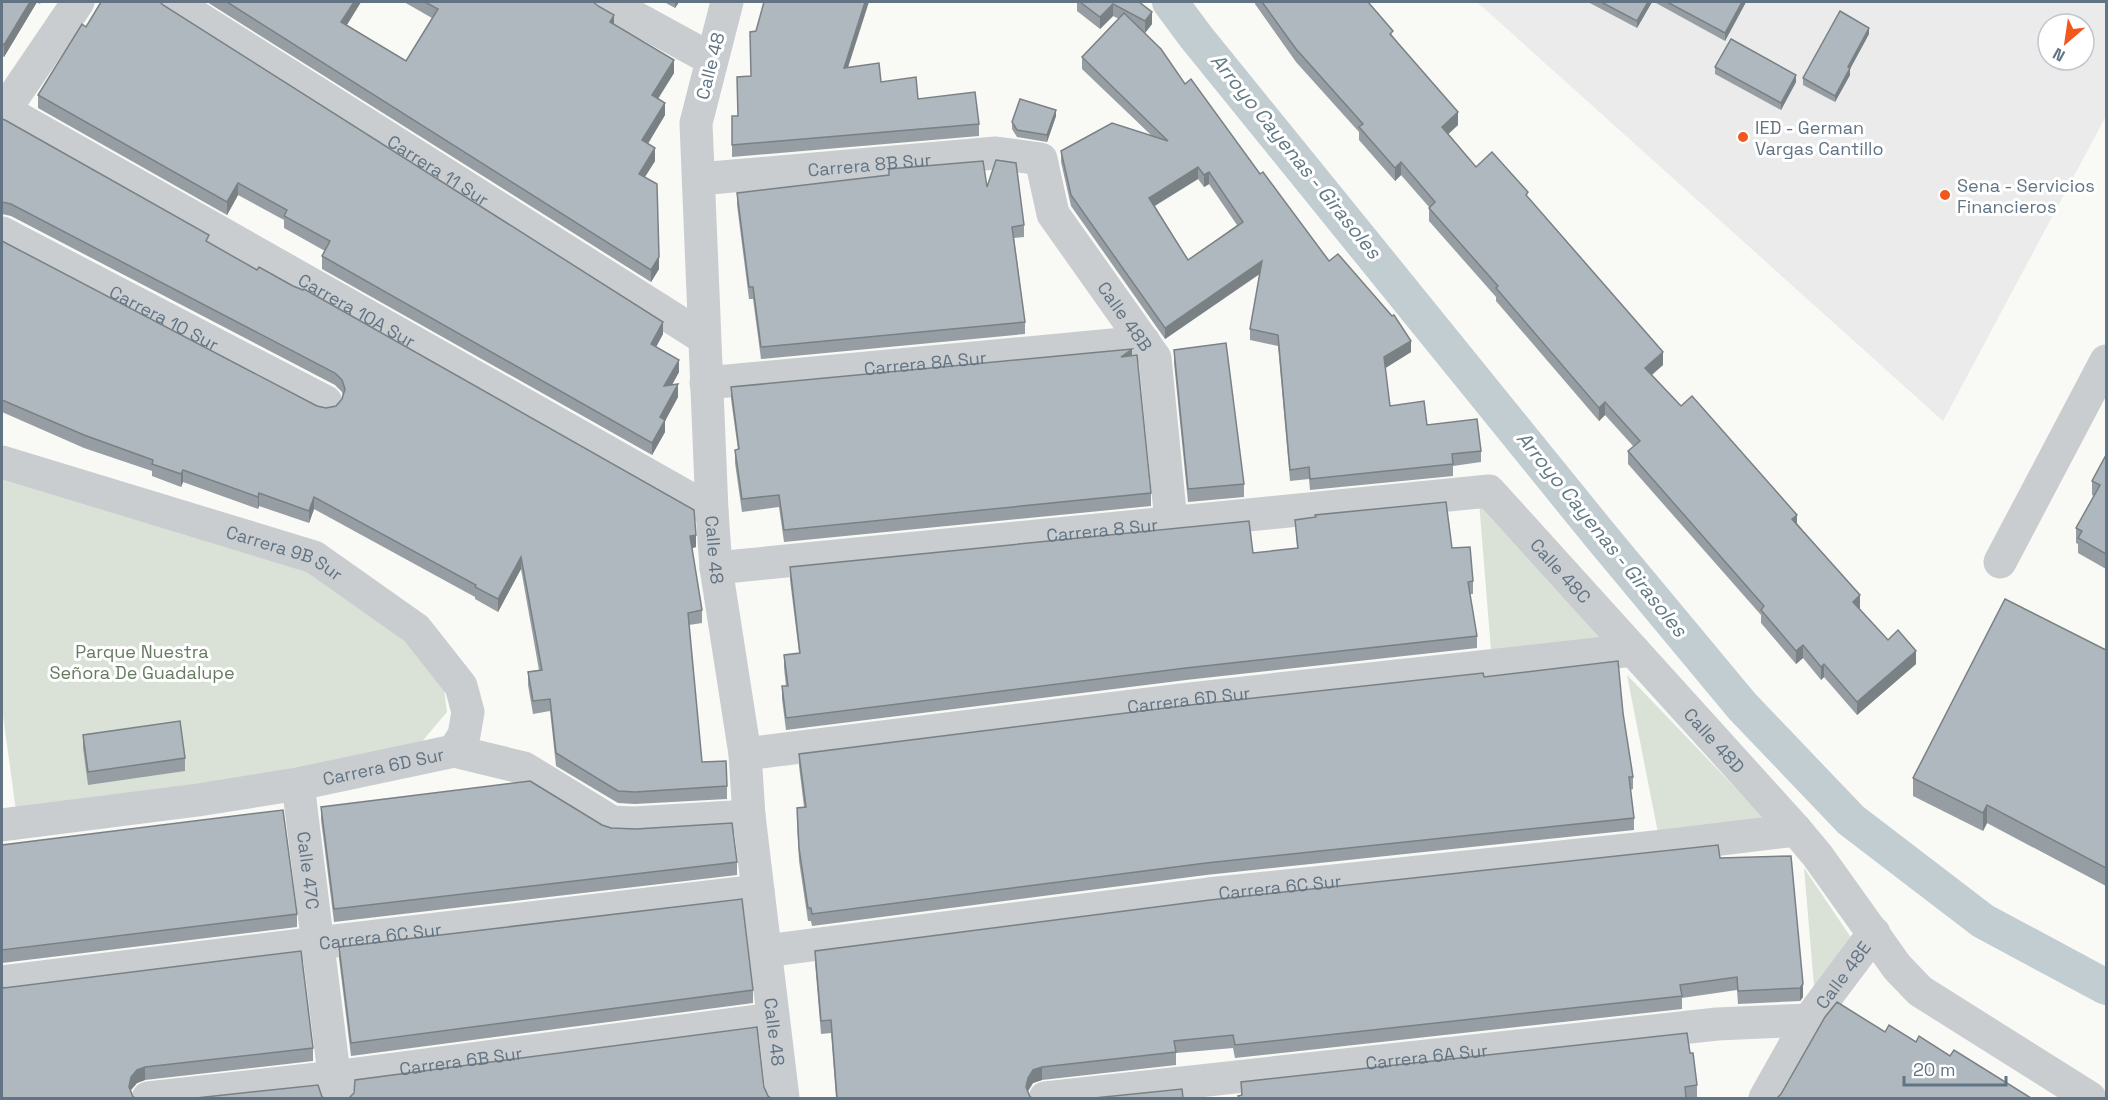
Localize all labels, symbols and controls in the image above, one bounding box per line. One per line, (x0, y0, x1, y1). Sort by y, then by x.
north arrow (2036, 12, 2096, 72)
street label: Calle 48 (691, 30, 729, 102)
text: N (2049, 43, 2069, 66)
water label: Arroyo Cayenas - Girasoles (1205, 48, 1388, 265)
place label: IED - German Vargas Cantillo (1755, 116, 1884, 160)
street label: Carrera 11 Sur (383, 129, 494, 211)
marker: IED - German Vargas Cantillo (1736, 130, 1750, 144)
street label: Carrera 8B Sur (807, 147, 932, 181)
place label: Sena - Servicios Financieros (1957, 174, 2095, 218)
marker: Sena - Servicios Financieros (1938, 188, 1952, 202)
street label: Carrera 10A Sur (294, 268, 420, 352)
street label: Calle 48B (1093, 277, 1158, 356)
street label: Carrera 10 Sur (106, 280, 223, 356)
street label: Carrera 8A Sur (863, 345, 988, 380)
water label: Arroyo Cayenas - Girasoles (1511, 426, 1694, 643)
street label: Carrera 8 Sur (1045, 513, 1159, 547)
street label: Calle 48 (701, 515, 730, 585)
street label: Carrera 9B Sur (224, 519, 348, 585)
street label: Calle 48C (1526, 533, 1596, 608)
park label: Parque Nuestra Señora De Guadalupe (49, 640, 235, 684)
street label: Carrera 6D Sur (1126, 681, 1252, 718)
street label: Calle 48D (1679, 703, 1750, 778)
street label: Carrera 6D Sur (320, 742, 446, 790)
street label: Calle 47C (292, 830, 325, 911)
street label: Carrera 6C Sur (1217, 869, 1343, 904)
street label: Carrera 6C Sur (318, 917, 443, 954)
street label: Calle 48E (1810, 936, 1876, 1013)
street label: Calle 48 (759, 996, 791, 1067)
street label: Carrera 6A Sur (1364, 1038, 1489, 1074)
street label: Carrera 6B Sur (398, 1041, 524, 1080)
scale bar (1904, 1049, 2006, 1087)
text: 20 m (1913, 1058, 1956, 1081)

